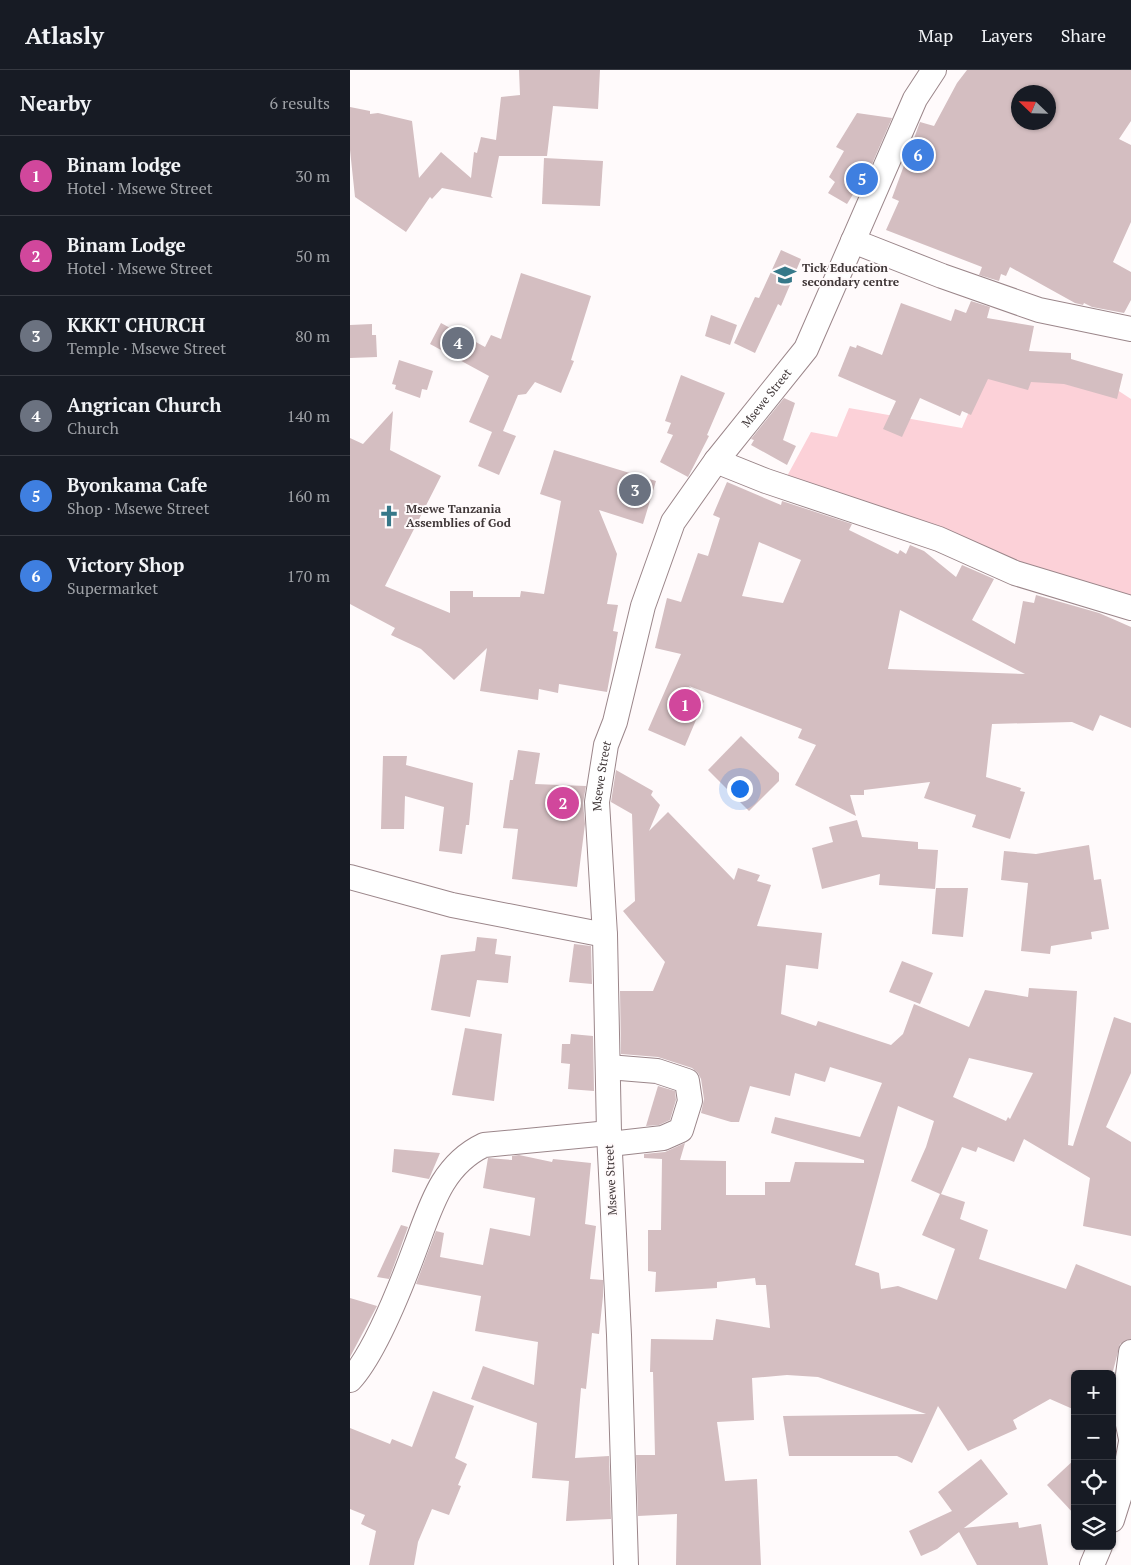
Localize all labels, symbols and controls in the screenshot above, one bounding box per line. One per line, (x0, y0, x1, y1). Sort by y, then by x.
text: Atlasly (25, 19, 104, 51)
text: Map (918, 23, 953, 47)
text: Layers (981, 23, 1033, 47)
text: Share (1061, 23, 1106, 47)
north arrow (1011, 85, 1056, 130)
text: Nearby (20, 89, 91, 117)
text: 6 results (270, 92, 330, 114)
pin: 6 (902, 136, 934, 174)
text: Binam lodge (67, 152, 181, 177)
pin: 5 (846, 160, 878, 198)
text: 1 (31, 165, 41, 187)
text: 30 m (295, 165, 330, 187)
text: Hotel · Msewe Street (67, 177, 213, 199)
text: Binam Lodge (67, 232, 186, 257)
text: 2 (31, 245, 41, 267)
text: 50 m (295, 245, 330, 267)
text: Hotel · Msewe Street (67, 257, 213, 279)
place label: Tick Education secondary centre (802, 260, 900, 289)
school or university icon: Tick Education secondary centre (772, 262, 798, 288)
text: KKKT CHURCH (67, 312, 205, 337)
pin: 4 (442, 324, 474, 362)
text: 3 (31, 325, 41, 347)
text: 80 m (295, 325, 330, 347)
text: Temple · Msewe Street (67, 337, 226, 359)
street label: Msewe Street (738, 365, 795, 430)
text: Angrican Church (67, 392, 221, 417)
text: 4 (31, 405, 41, 427)
text: 140 m (287, 405, 330, 427)
text: Church (67, 417, 119, 439)
pin: 3 (619, 471, 651, 509)
text: Byonkama Cafe (67, 472, 208, 497)
text: 5 (31, 485, 41, 507)
text: 160 m (287, 485, 330, 507)
text: Shop · Msewe Street (67, 497, 209, 519)
place label: Msewe Tanzania Assemblies of God (406, 501, 512, 530)
church icon: Msewe Tanzania Assemblies of God (376, 503, 402, 529)
text: Victory Shop (67, 552, 184, 577)
text: 6 (31, 565, 41, 587)
text: 170 m (287, 565, 330, 587)
text: Supermarket (67, 577, 158, 599)
pin: 1 (669, 686, 701, 724)
street label: Msewe Street (589, 738, 614, 812)
your location (727, 776, 753, 802)
pin: 2 (547, 784, 579, 822)
street label: Msewe Street (601, 1144, 620, 1216)
map controls (1071, 1370, 1116, 1550)
button: + (1071, 1370, 1116, 1415)
button: − (1071, 1415, 1116, 1460)
button: locate (1071, 1460, 1116, 1505)
button: layers (1071, 1505, 1116, 1550)

